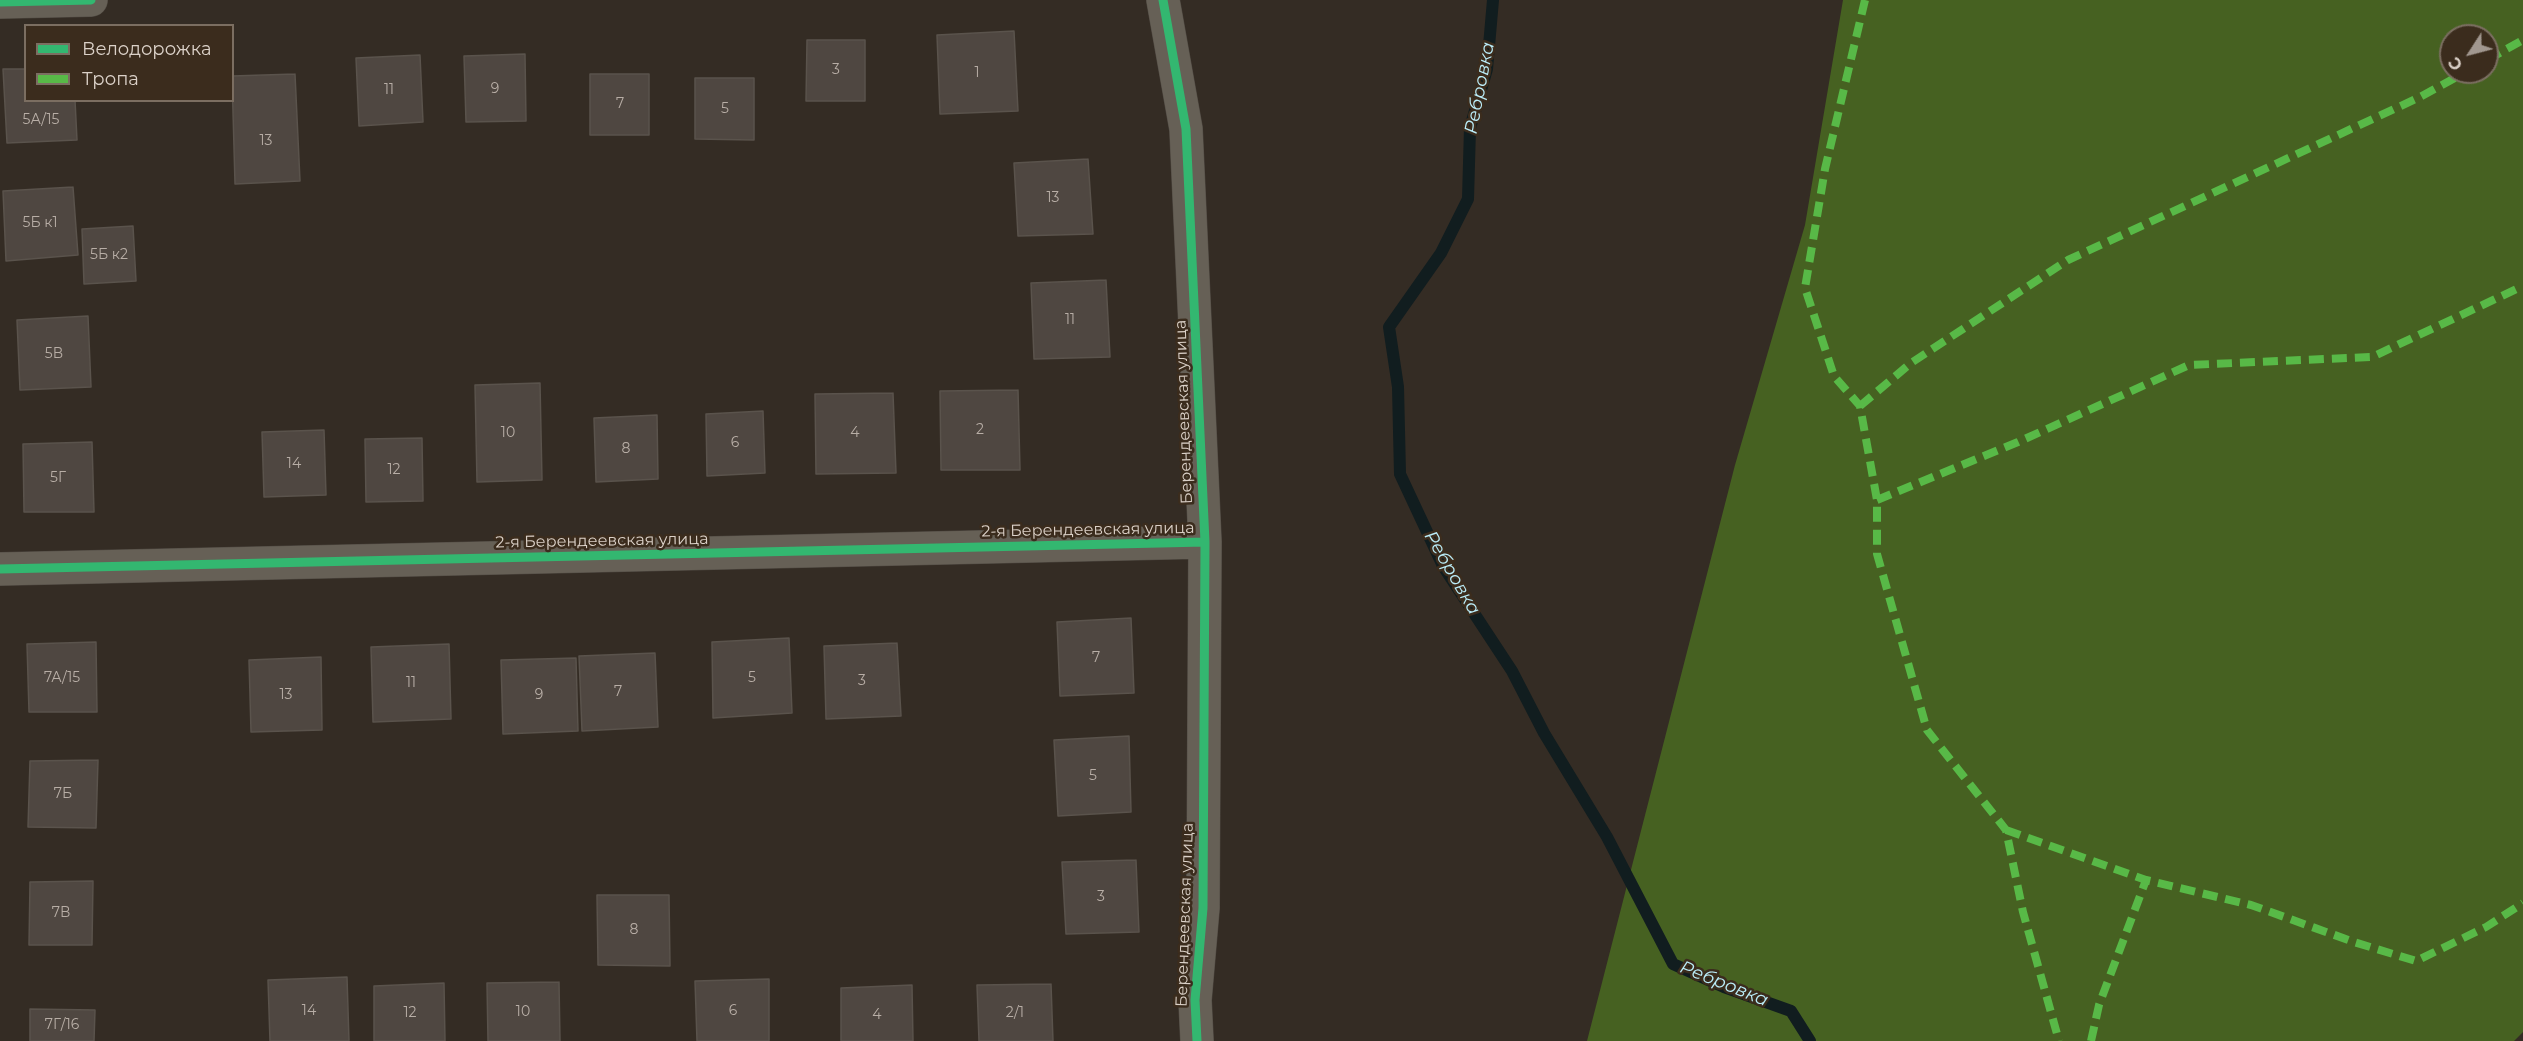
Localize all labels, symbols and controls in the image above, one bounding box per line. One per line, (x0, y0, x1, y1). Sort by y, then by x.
legend (24, 24, 234, 102)
north arrow (2439, 24, 2499, 84)
text: Велодорожка (82, 38, 211, 60)
water label: Ребровка (1460, 40, 1500, 136)
text: С (2445, 53, 2467, 74)
house number: 3 (832, 62, 840, 78)
house number: 1 (974, 65, 980, 81)
text: Тропа (82, 68, 139, 90)
house number: 9 (491, 81, 499, 97)
house number: 11 (384, 82, 394, 98)
house number: 7 (616, 96, 624, 112)
house number: 5 (721, 101, 729, 117)
house number: 5А/15 (23, 112, 59, 128)
house number: 13 (260, 133, 272, 149)
house number: 13 (1047, 190, 1059, 206)
house number: 5Б к1 (22, 215, 58, 231)
house number: 5Б к2 (90, 247, 128, 263)
house number: 11 (1065, 312, 1075, 328)
street label: Берендеевская улица (1171, 320, 1197, 504)
house number: 5В (45, 346, 63, 362)
house number: 2 (976, 422, 984, 438)
house number: 10 (501, 425, 515, 441)
house number: 4 (850, 425, 860, 441)
house number: 6 (731, 435, 739, 451)
house number: 8 (622, 441, 630, 457)
house number: 14 (287, 456, 301, 472)
house number: 12 (387, 462, 401, 478)
house number: 5Г (50, 470, 66, 486)
street label: 2-я Берендеевская улица (981, 519, 1195, 541)
water label: Ребровка (1419, 527, 1485, 619)
street label: 2-я Берендеевская улица (495, 530, 709, 552)
house number: 7 (1092, 650, 1100, 666)
house number: 7А/15 (44, 670, 80, 686)
house number: 5 (748, 670, 756, 686)
house number: 3 (858, 673, 866, 689)
house number: 11 (406, 675, 416, 691)
house number: 7 (614, 684, 622, 700)
house number: 13 (280, 687, 292, 703)
house number: 9 (535, 687, 543, 703)
house number: 5 (1089, 768, 1097, 784)
house number: 7Б (54, 786, 72, 802)
street label: Берендеевская улица (1172, 823, 1198, 1007)
house number: 3 (1097, 889, 1105, 905)
house number: 7В (52, 905, 70, 921)
house number: 8 (630, 922, 638, 938)
water label: Ребровка (1677, 957, 1771, 1011)
house number: 14 (302, 1003, 316, 1019)
house number: 6 (729, 1003, 737, 1019)
house number: 10 (516, 1004, 530, 1020)
house number: 12 (403, 1005, 417, 1021)
house number: 2/1 (1006, 1005, 1024, 1021)
house number: 4 (872, 1007, 882, 1023)
house number: 7Г/16 (45, 1017, 79, 1033)

